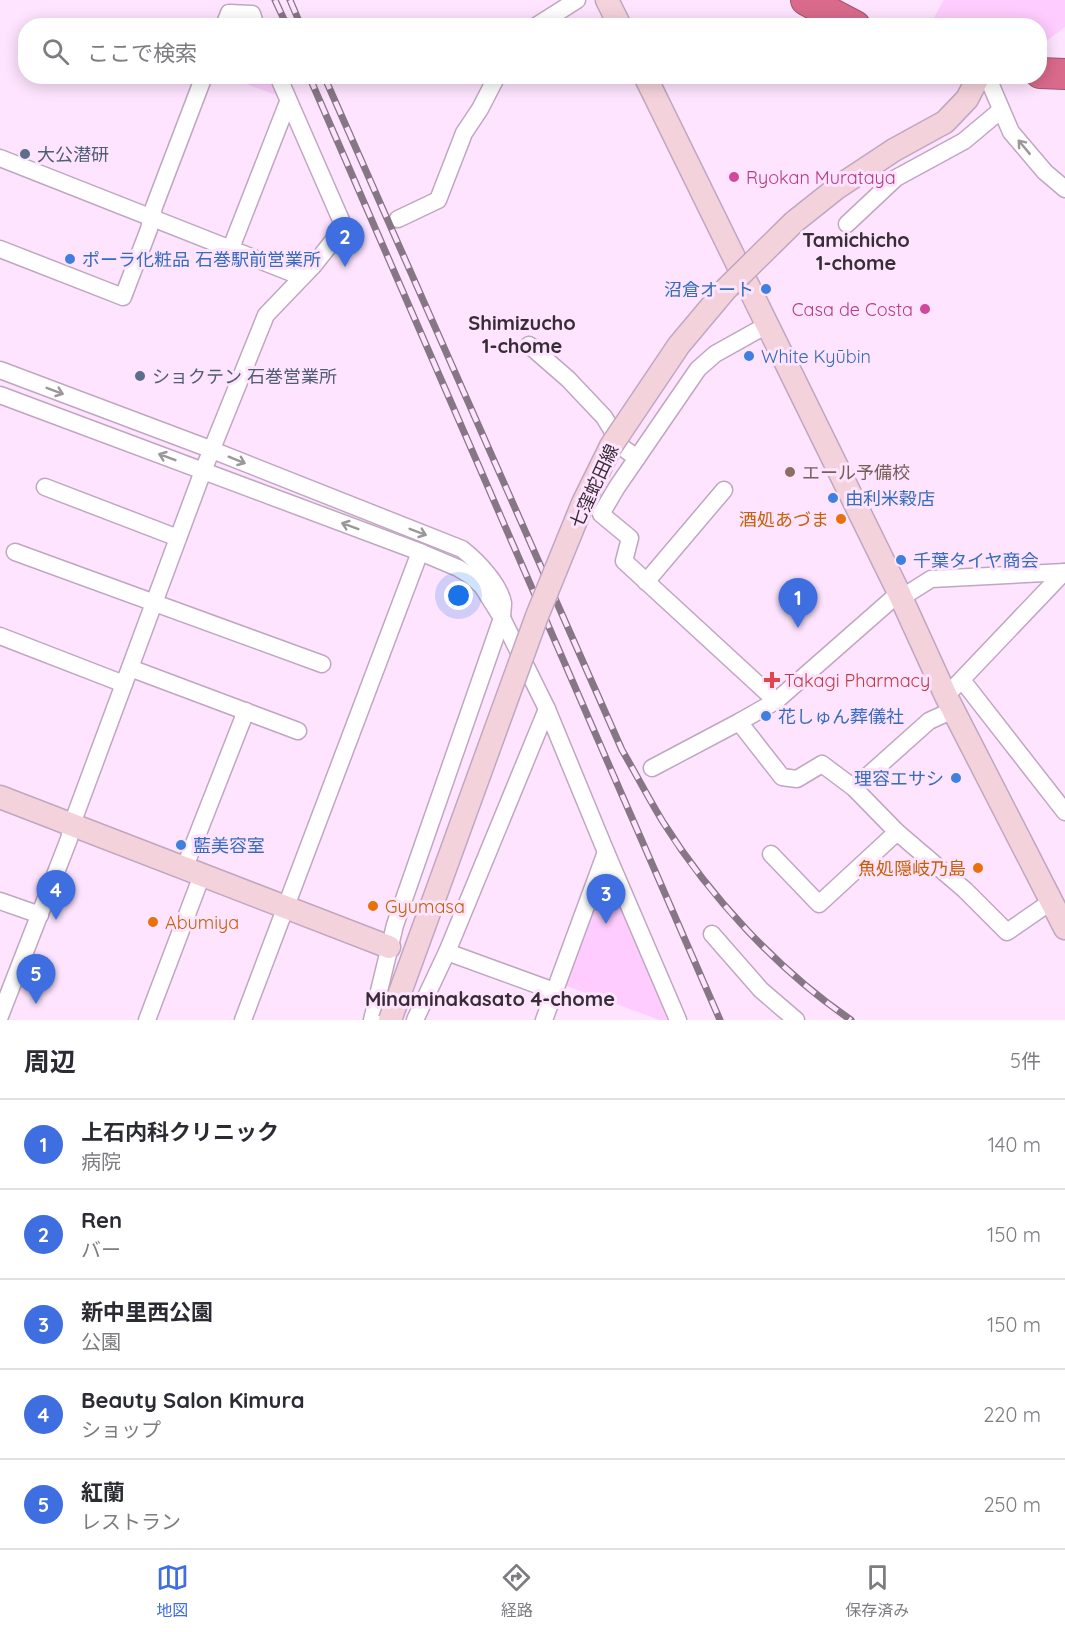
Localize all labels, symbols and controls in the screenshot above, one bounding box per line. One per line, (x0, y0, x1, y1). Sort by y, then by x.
search box (18, 18, 1047, 84)
icon: search (39, 35, 72, 68)
text: ここで検索 (87, 39, 197, 67)
one-way arrow (1017, 140, 1031, 155)
place label: 大公潜研 (37, 143, 109, 166)
marker: 大公潜研 (18, 147, 32, 161)
place label: Ryokan Murataya (746, 166, 896, 189)
marker: Ryokan Murataya (727, 170, 741, 184)
pin: 2 (326, 218, 364, 267)
district label: Tamichicho 1-chome (802, 227, 910, 275)
place label: ポーラ化粧品 石巻駅前営業所 (82, 248, 321, 271)
marker: ポーラ化粧品 石巻駅前営業所 (63, 252, 77, 266)
place label: 沼倉オート (664, 278, 754, 301)
marker: 沼倉オート (759, 282, 773, 296)
place label: Casa de Costa (792, 298, 913, 321)
marker: Casa de Costa (918, 302, 932, 316)
district label: Shimizucho 1-chome (468, 310, 576, 358)
place label: White Kyūbin (761, 345, 871, 368)
marker: White Kyūbin (742, 349, 756, 363)
place label: ショクテン 石巻営業所 (152, 365, 337, 388)
marker: ショクテン 石巻営業所 (133, 369, 147, 383)
one-way arrow (45, 386, 64, 397)
street label: 七窪蛇田線 (565, 440, 623, 532)
one-way arrow (158, 451, 177, 462)
one-way arrow (227, 455, 246, 466)
place label: エール予備校 (802, 461, 910, 484)
marker: エール予備校 (783, 465, 797, 479)
place label: 由利米穀店 (845, 487, 935, 510)
marker: 由利米穀店 (826, 491, 840, 505)
place label: 酒処あづま (739, 508, 829, 531)
marker: 酒処あづま (834, 512, 848, 526)
one-way arrow (341, 519, 360, 530)
one-way arrow (409, 527, 427, 538)
place label: 千葉タイヤ商会 (913, 549, 1038, 572)
marker: 千葉タイヤ商会 (894, 553, 908, 567)
pin: 1 (778, 578, 818, 628)
your location (444, 581, 473, 610)
place label: Takagi Pharmacy (784, 669, 930, 692)
marker: Takagi Pharmacy (765, 673, 779, 687)
place label: 花しゅん葬儀社 (778, 705, 904, 728)
marker: 花しゅん葬儀社 (759, 709, 773, 723)
place label: 理容エサシ (854, 767, 944, 790)
marker: 理容エサシ (949, 771, 963, 785)
place label: 藍美容室 (193, 834, 265, 857)
marker: 藍美容室 (174, 838, 188, 852)
place label: 魚処隠岐乃島 (858, 857, 966, 880)
marker: 魚処隠岐乃島 (971, 861, 985, 875)
pin: 4 (36, 870, 76, 920)
pin: 3 (586, 874, 626, 924)
place label: Gyumasa (385, 895, 465, 918)
marker: Gyumasa (366, 899, 380, 913)
place label: Abumiya (165, 911, 239, 934)
marker: Abumiya (146, 915, 160, 929)
pin: 5 (16, 954, 56, 1004)
district label: Minaminakasato 4-chome (365, 986, 615, 1011)
text: 周辺 (24, 1045, 76, 1078)
text: 5件 (1010, 1048, 1041, 1073)
text: 上石内科クリニック (81, 1118, 279, 1146)
text: 1 (40, 1132, 47, 1157)
text: 140 m (988, 1132, 1041, 1157)
text: 病院 (81, 1149, 121, 1174)
text: Ren (81, 1206, 122, 1234)
text: 2 (38, 1222, 49, 1247)
text: 150 m (987, 1222, 1041, 1247)
text: バー (81, 1237, 121, 1262)
text: 新中里西公園 (81, 1298, 213, 1326)
text: 3 (38, 1312, 49, 1337)
text: 150 m (987, 1312, 1041, 1337)
text: 公園 (81, 1329, 121, 1354)
text: Beauty Salon Kimura (81, 1386, 305, 1414)
text: 4 (38, 1402, 49, 1427)
text: 220 m (983, 1402, 1041, 1427)
text: ショップ (81, 1417, 161, 1442)
text: 紅蘭 (81, 1478, 125, 1506)
text: 5 (38, 1492, 49, 1517)
text: 250 m (983, 1492, 1041, 1517)
text: レストラン (81, 1509, 181, 1534)
tab: 地図 (156, 1561, 189, 1621)
tab: 経路 (500, 1561, 533, 1621)
tab: 保存済み (845, 1561, 909, 1621)

